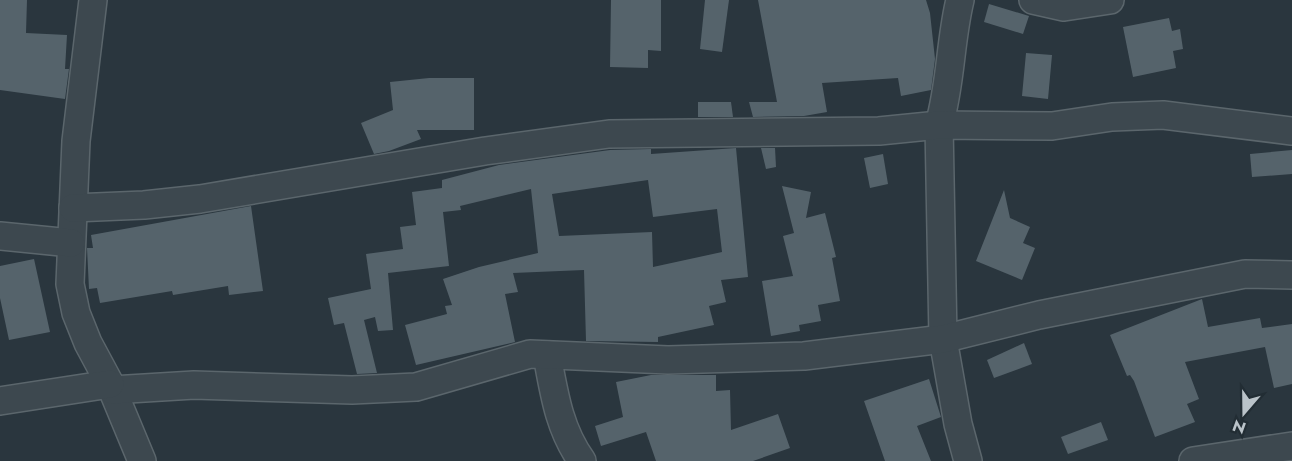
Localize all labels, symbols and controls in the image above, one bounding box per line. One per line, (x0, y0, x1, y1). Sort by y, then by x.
north arrow (1214, 383, 1274, 443)
text: N (1229, 414, 1249, 440)

